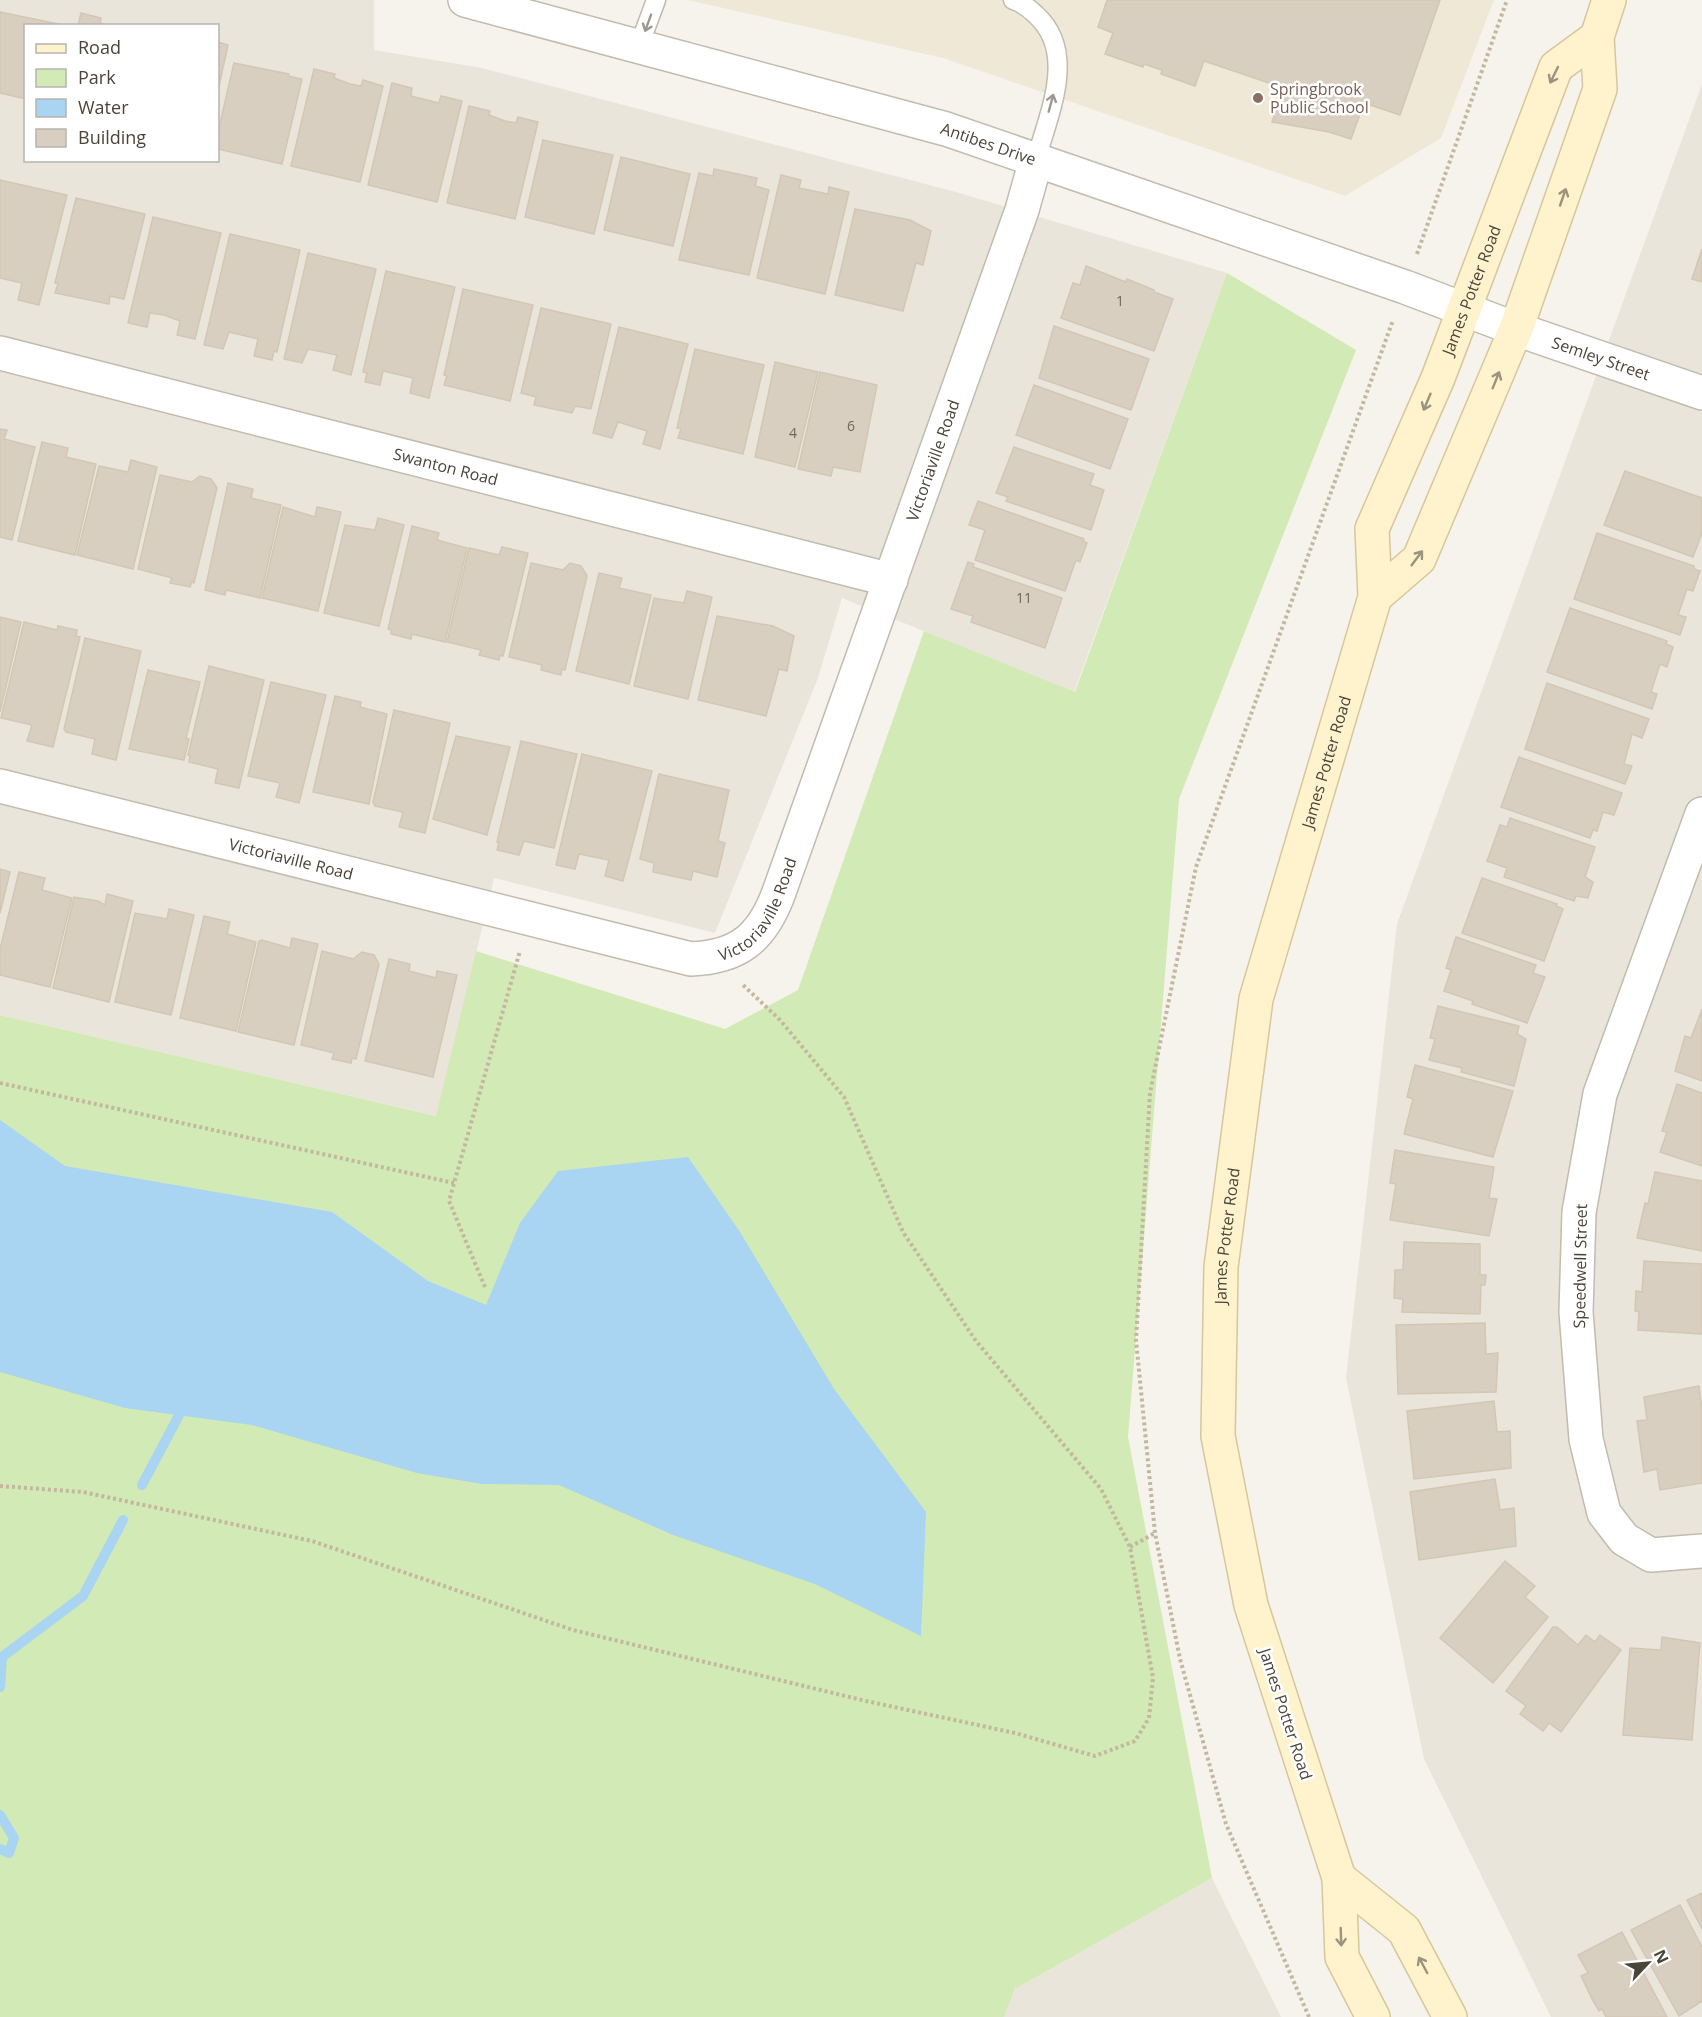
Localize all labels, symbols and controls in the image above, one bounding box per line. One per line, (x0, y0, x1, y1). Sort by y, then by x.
one-way arrow (641, 13, 652, 32)
legend (24, 24, 219, 162)
text: Road (78, 35, 121, 59)
text: Park (78, 65, 116, 89)
one-way arrow (1547, 65, 1559, 83)
place label: Springbrook Public School (1270, 78, 1369, 118)
marker: Springbrook Public School (1251, 91, 1265, 105)
one-way arrow (1046, 94, 1058, 113)
text: Water (78, 95, 129, 119)
street label: Antibes Drive (938, 117, 1039, 170)
text: Building (78, 125, 146, 149)
one-way arrow (1558, 188, 1569, 207)
street label: James Potter Road (1436, 222, 1506, 360)
house number: 1 (1116, 291, 1124, 310)
street label: Semley Street (1549, 331, 1653, 385)
one-way arrow (1491, 371, 1502, 390)
one-way arrow (1421, 392, 1433, 410)
street label: Victoriaville Road (901, 397, 965, 524)
house number: 6 (847, 416, 855, 435)
house number: 4 (789, 423, 797, 442)
street label: Swanton Road (391, 443, 501, 490)
one-way arrow (1411, 550, 1424, 566)
house number: 11 (1016, 588, 1032, 607)
street label: James Potter Road (1296, 693, 1356, 833)
street label: Victoriaville Road (226, 833, 356, 885)
street label: Victoriaville Road (715, 854, 801, 966)
street label: James Potter Road (1209, 1166, 1245, 1306)
street label: Speedwell Street (1568, 1203, 1592, 1328)
street label: James Potter Road (1254, 1643, 1318, 1783)
one-way arrow (1335, 1926, 1347, 1946)
north arrow (1618, 1933, 1678, 1993)
text: N (1649, 1946, 1674, 1967)
one-way arrow (1416, 1957, 1428, 1975)

